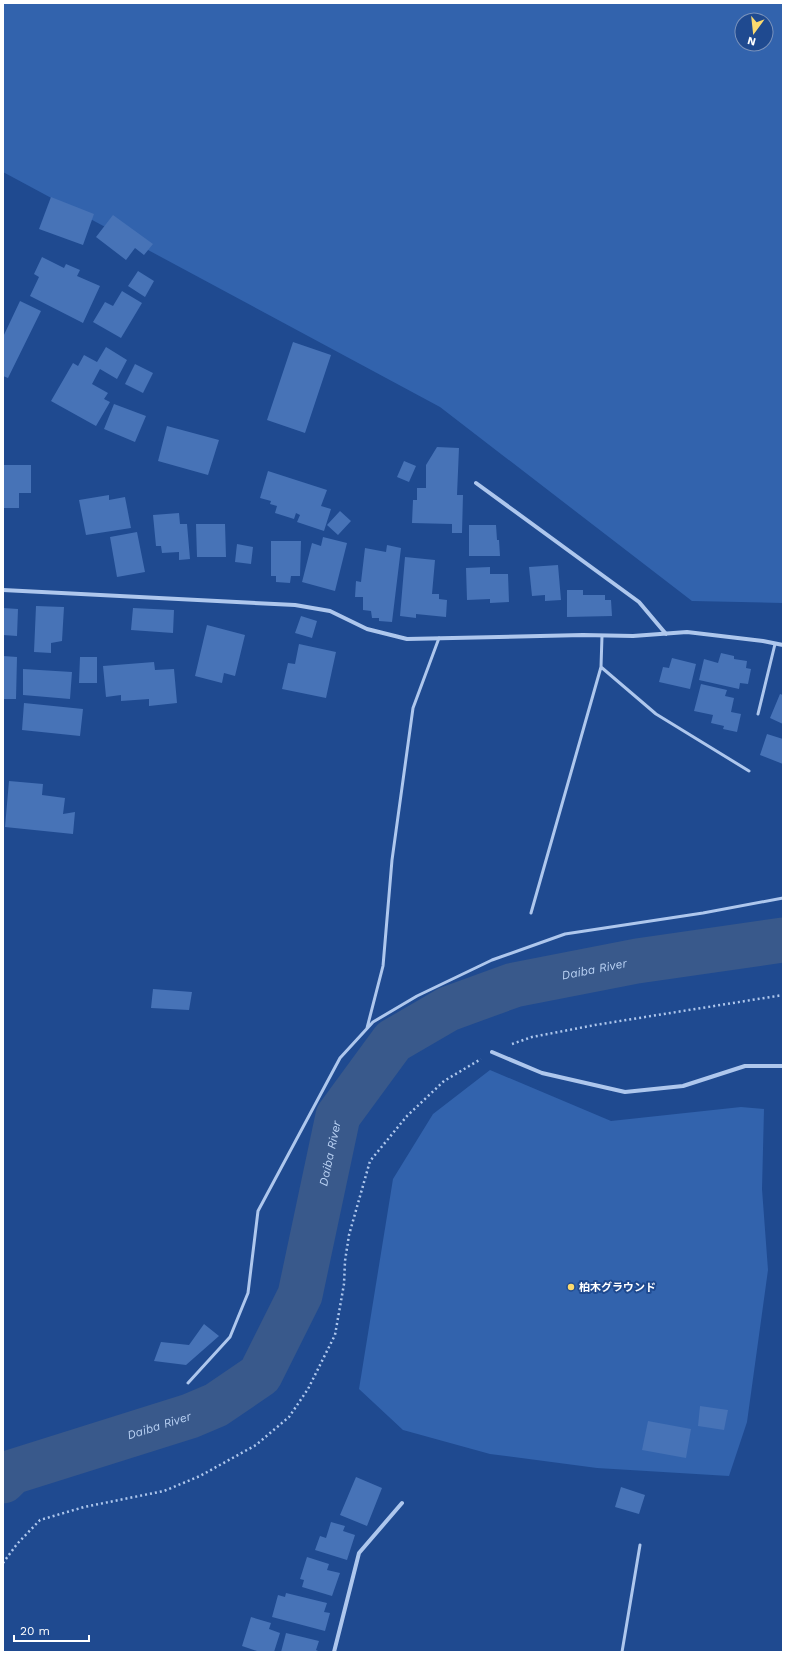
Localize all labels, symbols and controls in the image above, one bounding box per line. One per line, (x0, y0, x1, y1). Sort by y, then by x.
north arrow (734, 12, 774, 52)
text: N (746, 34, 757, 49)
water label: Daiba River (561, 956, 630, 983)
water label: Daiba River (316, 1118, 344, 1187)
place label: 柏木グラウンド (579, 1281, 656, 1294)
marker: 柏木グラウンド (566, 1282, 576, 1292)
water label: Daiba River (125, 1409, 194, 1442)
scale bar (14, 1617, 89, 1643)
text: 20 m (20, 1624, 50, 1638)

